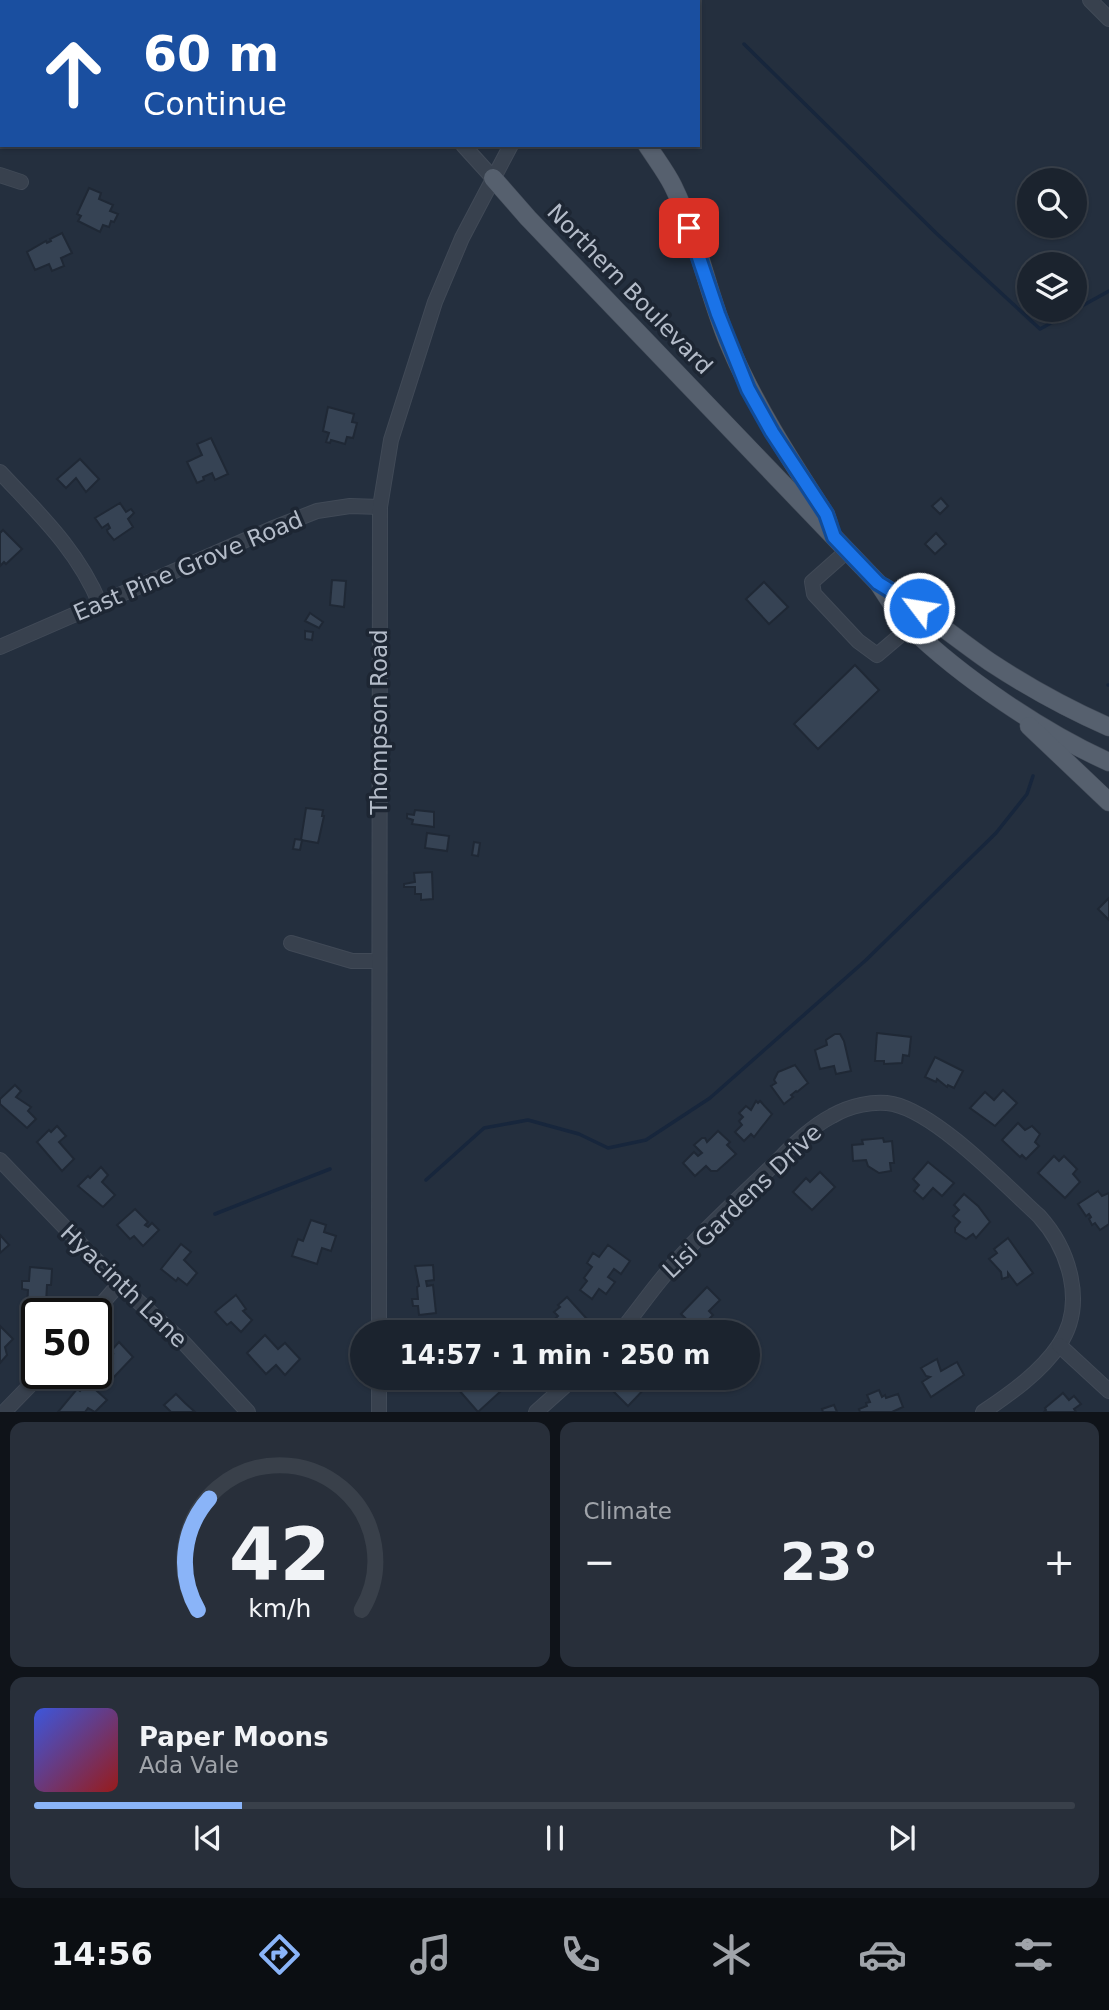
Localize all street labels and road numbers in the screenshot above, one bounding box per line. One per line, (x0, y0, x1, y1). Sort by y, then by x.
street label: Northern Boulevard (542, 199, 718, 379)
street label: East Pine Grove Road (70, 506, 306, 626)
street label: Thompson Road (366, 629, 392, 816)
street label: Lisi Gardens Drive (658, 1119, 826, 1283)
street label: Hyacinth Lane (56, 1219, 192, 1353)

